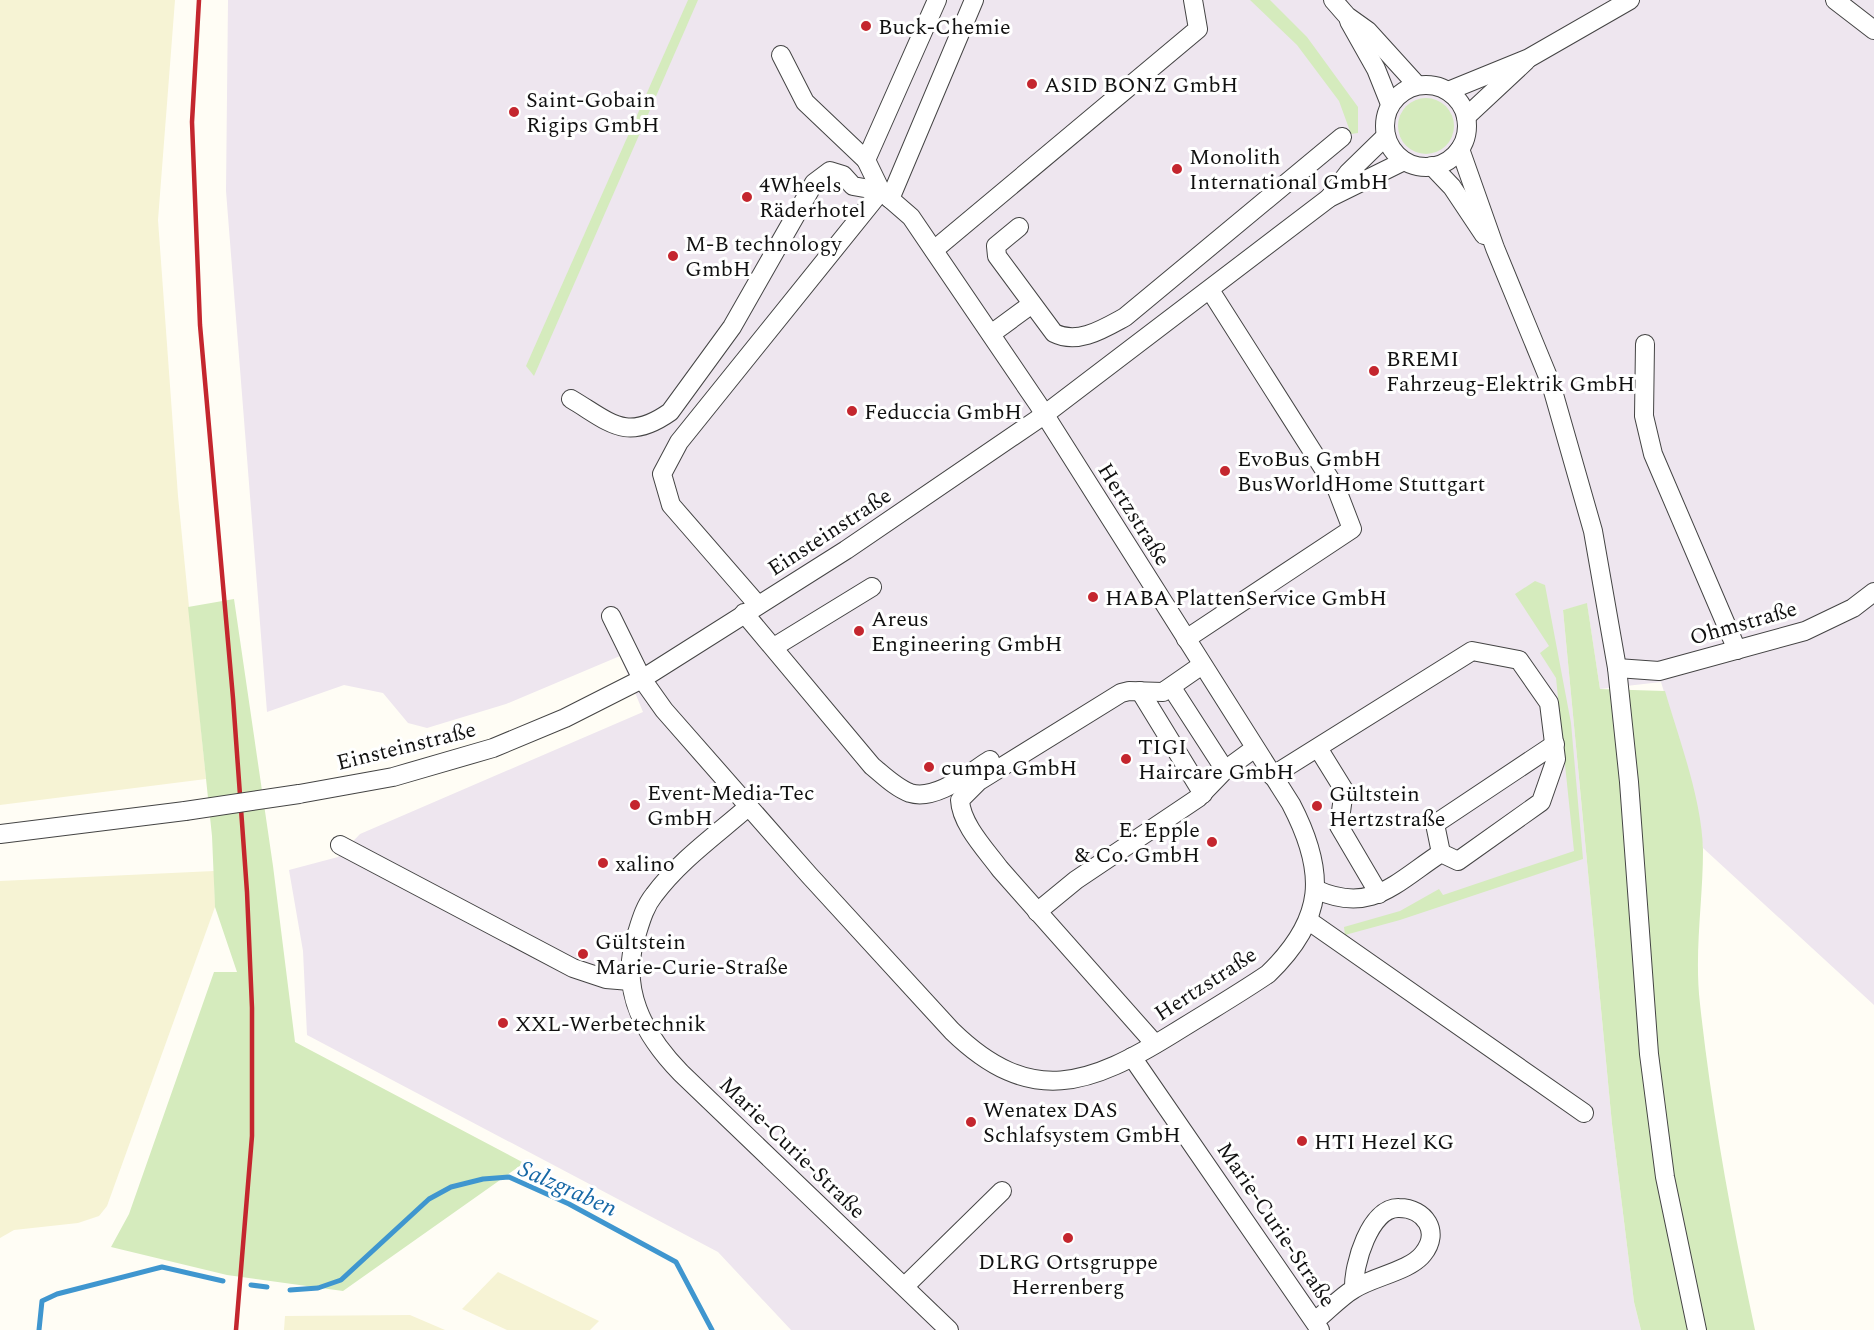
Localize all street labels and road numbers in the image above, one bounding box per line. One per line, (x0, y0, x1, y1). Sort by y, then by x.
street label: Hertzstraße (1089, 457, 1179, 573)
street label: Einsteinstraße (761, 480, 899, 585)
street label: Ohmstraße (1686, 592, 1801, 655)
street label: Einsteinstraße (333, 713, 479, 780)
street label: Hertzstraße (1148, 939, 1264, 1030)
street label: Marie-Curie-Straße (711, 1069, 873, 1227)
street label: Marie-Curie-Straße (1208, 1136, 1343, 1314)

